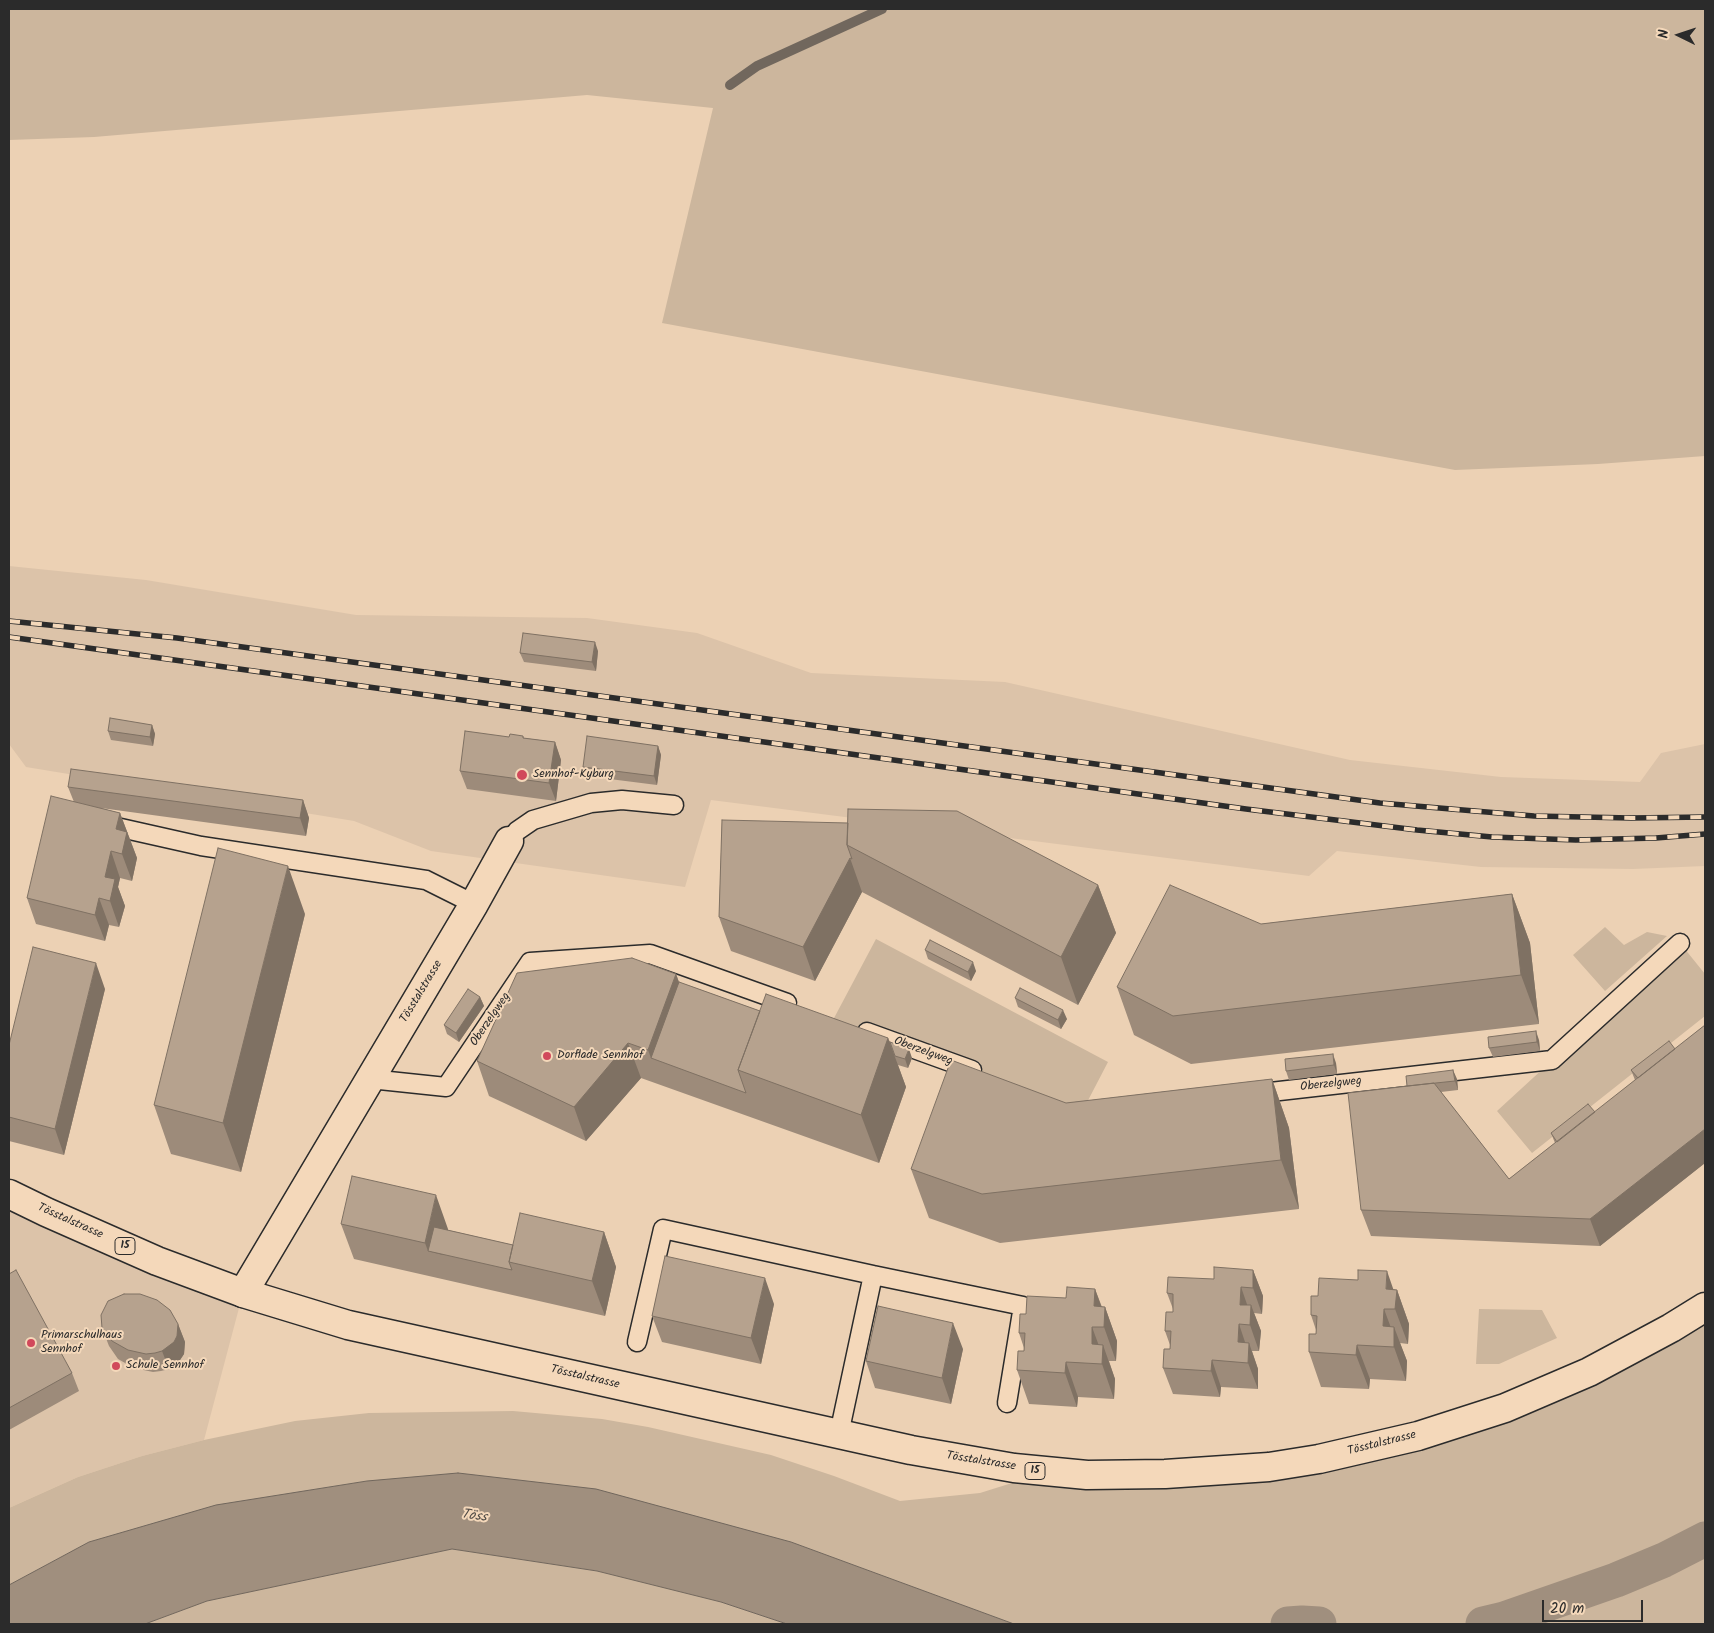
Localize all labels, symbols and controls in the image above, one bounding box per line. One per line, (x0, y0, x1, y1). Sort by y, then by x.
north arrow (1654, 10, 1704, 60)
text: N (1653, 29, 1675, 39)
marker: Sennhof-Kyburg (515, 768, 529, 782)
place label: Sennhof-Kyburg (533, 768, 614, 782)
street label: Tösstalstrasse (398, 958, 446, 1026)
street label: Oberzelgweg (468, 990, 514, 1050)
street label: Oberzelgweg (892, 1035, 954, 1069)
place label: Dorflade Sennhof (557, 1049, 643, 1063)
marker: Dorflade Sennhof (541, 1050, 553, 1062)
street label: Oberzelgweg (1300, 1075, 1362, 1095)
street label: Tösstalstrasse (35, 1201, 105, 1243)
road number: 15 (115, 1238, 135, 1254)
place label: Primarschulhaus Sennhof (41, 1329, 122, 1357)
marker: Primarschulhaus Sennhof (25, 1337, 37, 1349)
place label: Schule Sennhof (126, 1359, 204, 1373)
marker: Schule Sennhof (110, 1360, 122, 1372)
street label: Tösstalstrasse (549, 1363, 621, 1393)
street label: Tösstalstrasse (1346, 1429, 1418, 1459)
street label: Tösstalstrasse (945, 1449, 1017, 1475)
road number: 15 (1025, 1462, 1045, 1480)
water label: Töss (460, 1507, 488, 1527)
scale bar (1544, 1590, 1645, 1622)
text: 20 m (1550, 1597, 1584, 1621)

